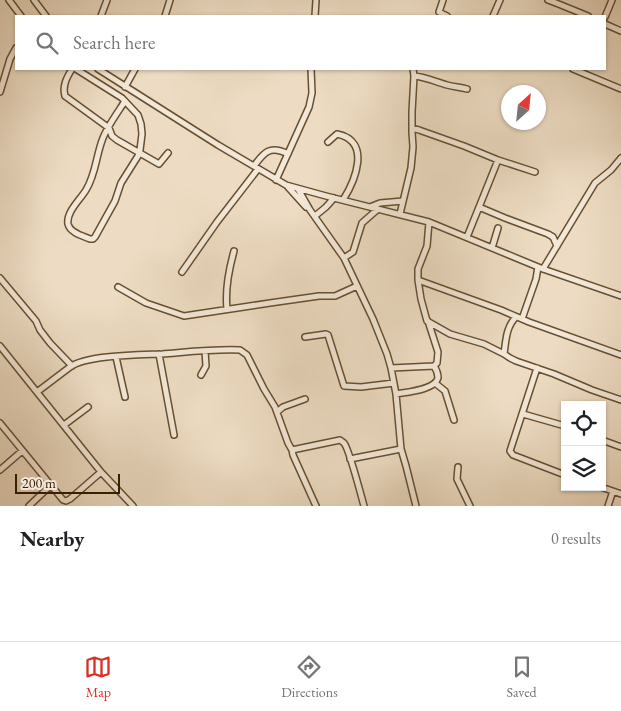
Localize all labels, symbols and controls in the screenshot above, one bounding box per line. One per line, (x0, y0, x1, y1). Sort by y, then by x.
search box (15, 15, 606, 70)
icon: search (33, 29, 61, 57)
text: Search here (73, 30, 155, 55)
north arrow (501, 85, 546, 130)
map controls (561, 401, 606, 491)
button: locate (561, 401, 606, 446)
button: layers (561, 446, 606, 491)
scale bar (15, 471, 120, 494)
text: 200 m (22, 474, 56, 492)
text: Nearby (20, 525, 84, 552)
text: 0 results (551, 528, 601, 549)
tab: Map (84, 653, 112, 701)
tab: Directions (281, 653, 338, 701)
tab: Saved (507, 653, 537, 701)

